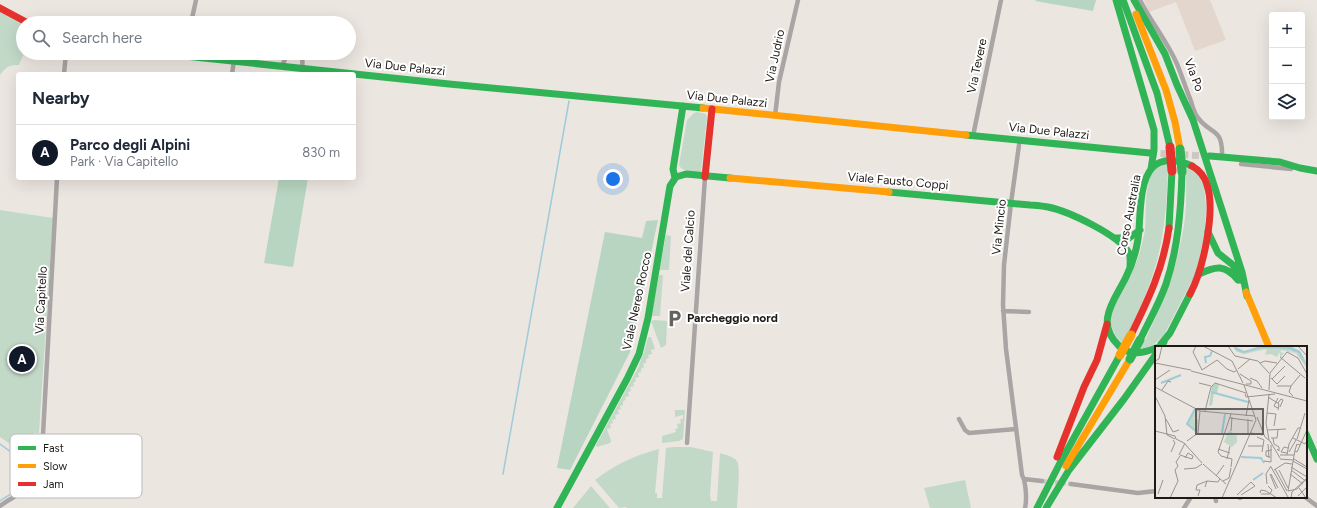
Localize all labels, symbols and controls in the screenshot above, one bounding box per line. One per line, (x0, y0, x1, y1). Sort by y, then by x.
map controls (1269, 12, 1305, 120)
button: + (1269, 12, 1305, 48)
search box (16, 16, 356, 60)
icon: search (30, 27, 52, 49)
street label: Via Judrio (763, 28, 787, 84)
text: Search here (62, 29, 142, 47)
street label: Via Tevere (964, 37, 990, 95)
button: − (1269, 48, 1305, 84)
street label: Via Due Palazzi (364, 56, 446, 78)
street label: Via Po (1181, 57, 1207, 93)
button: layers (1269, 84, 1305, 120)
text: Nearby (32, 88, 90, 108)
street label: Via Due Palazzi (686, 88, 768, 110)
street label: Via Due Palazzi (1008, 120, 1090, 142)
text: Parco degli Alpini (70, 136, 190, 154)
text: A (40, 145, 50, 160)
text: 830 m (302, 145, 340, 160)
text: Park · Via Capitello (70, 154, 178, 169)
your location (603, 169, 623, 189)
street label: Viale Fausto Coppi (847, 170, 949, 192)
street label: Corso Australia (1114, 173, 1144, 257)
street label: Via Mincio (989, 198, 1009, 256)
street label: Viale del Calcio (678, 209, 698, 292)
street label: Viale Nereo Rocco (620, 251, 654, 351)
street label: Via Capitello (32, 266, 50, 334)
parking icon: Parcheggio nord (664, 308, 684, 328)
place label: Parcheggio nord (687, 311, 778, 325)
pin: A (9, 344, 35, 374)
inset map (1155, 346, 1307, 498)
legend (10, 434, 142, 498)
text: Fast (43, 442, 64, 455)
text: Slow (43, 460, 67, 473)
text: Jam (43, 478, 64, 491)

